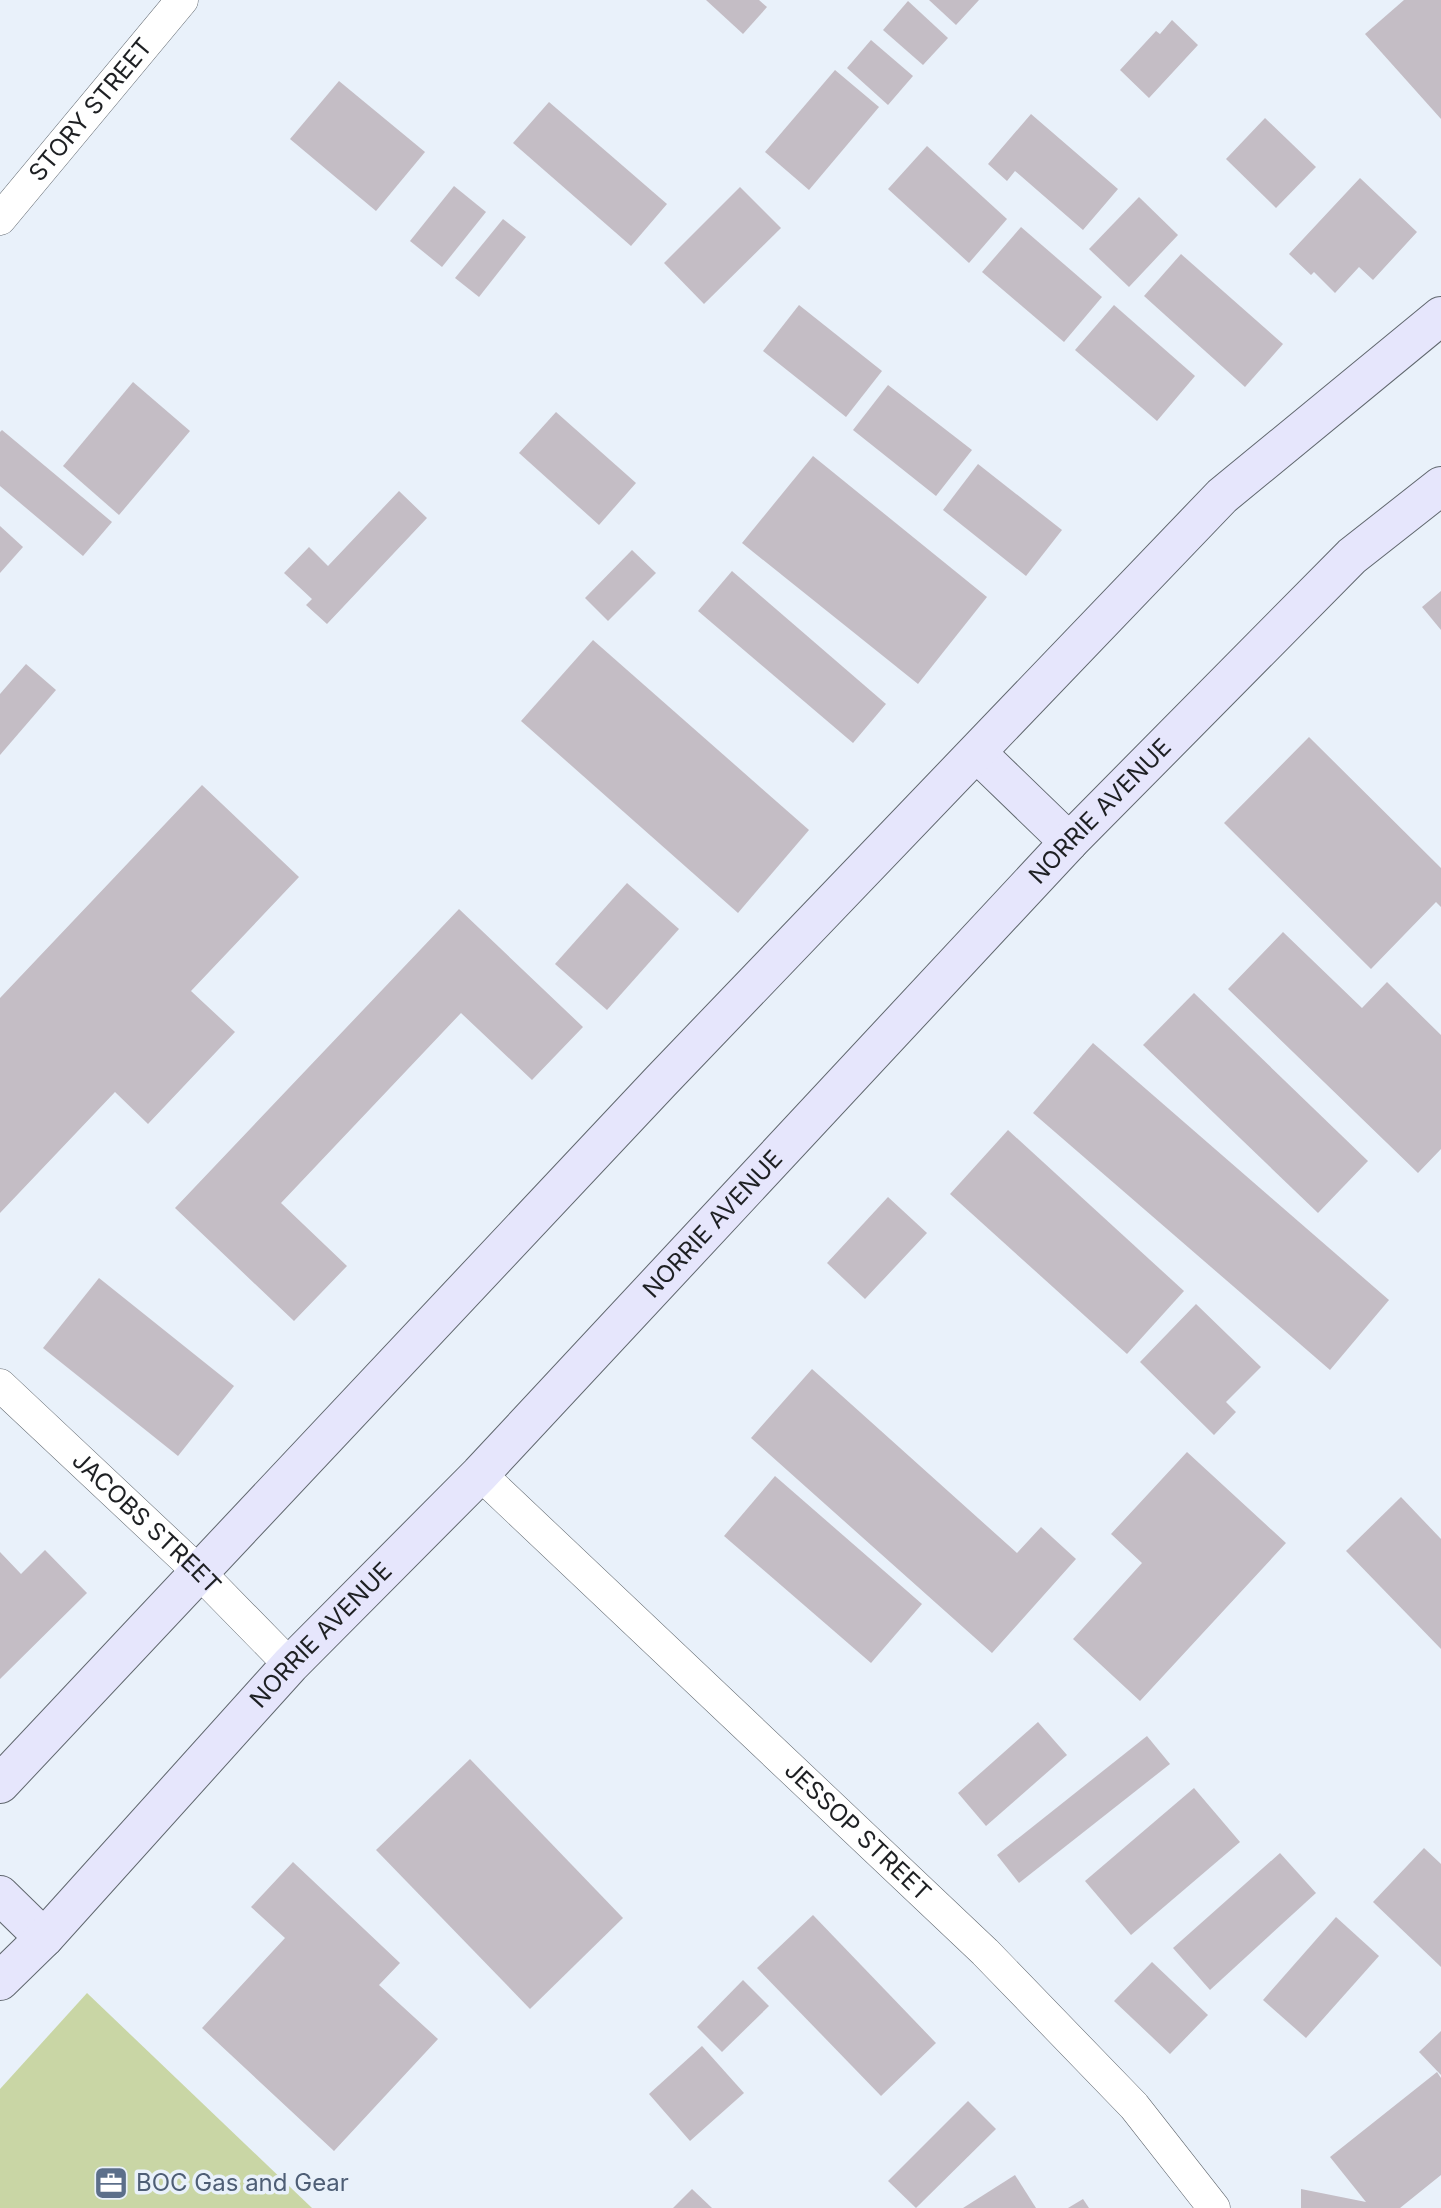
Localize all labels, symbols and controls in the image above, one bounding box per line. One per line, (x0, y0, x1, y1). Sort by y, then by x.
street label: STORY STREET (23, 32, 158, 187)
street label: NORRIE AVENUE (1023, 732, 1177, 890)
street label: NORRIE AVENUE (637, 1144, 788, 1304)
street label: JACOBS STREET (66, 1445, 227, 1599)
street label: NORRIE AVENUE (244, 1556, 398, 1713)
street label: JESSOP STREET (779, 1755, 937, 1907)
office icon: BOC Gas and Gear (92, 2164, 130, 2202)
place label: BOC Gas and Gear (136, 2168, 349, 2197)

